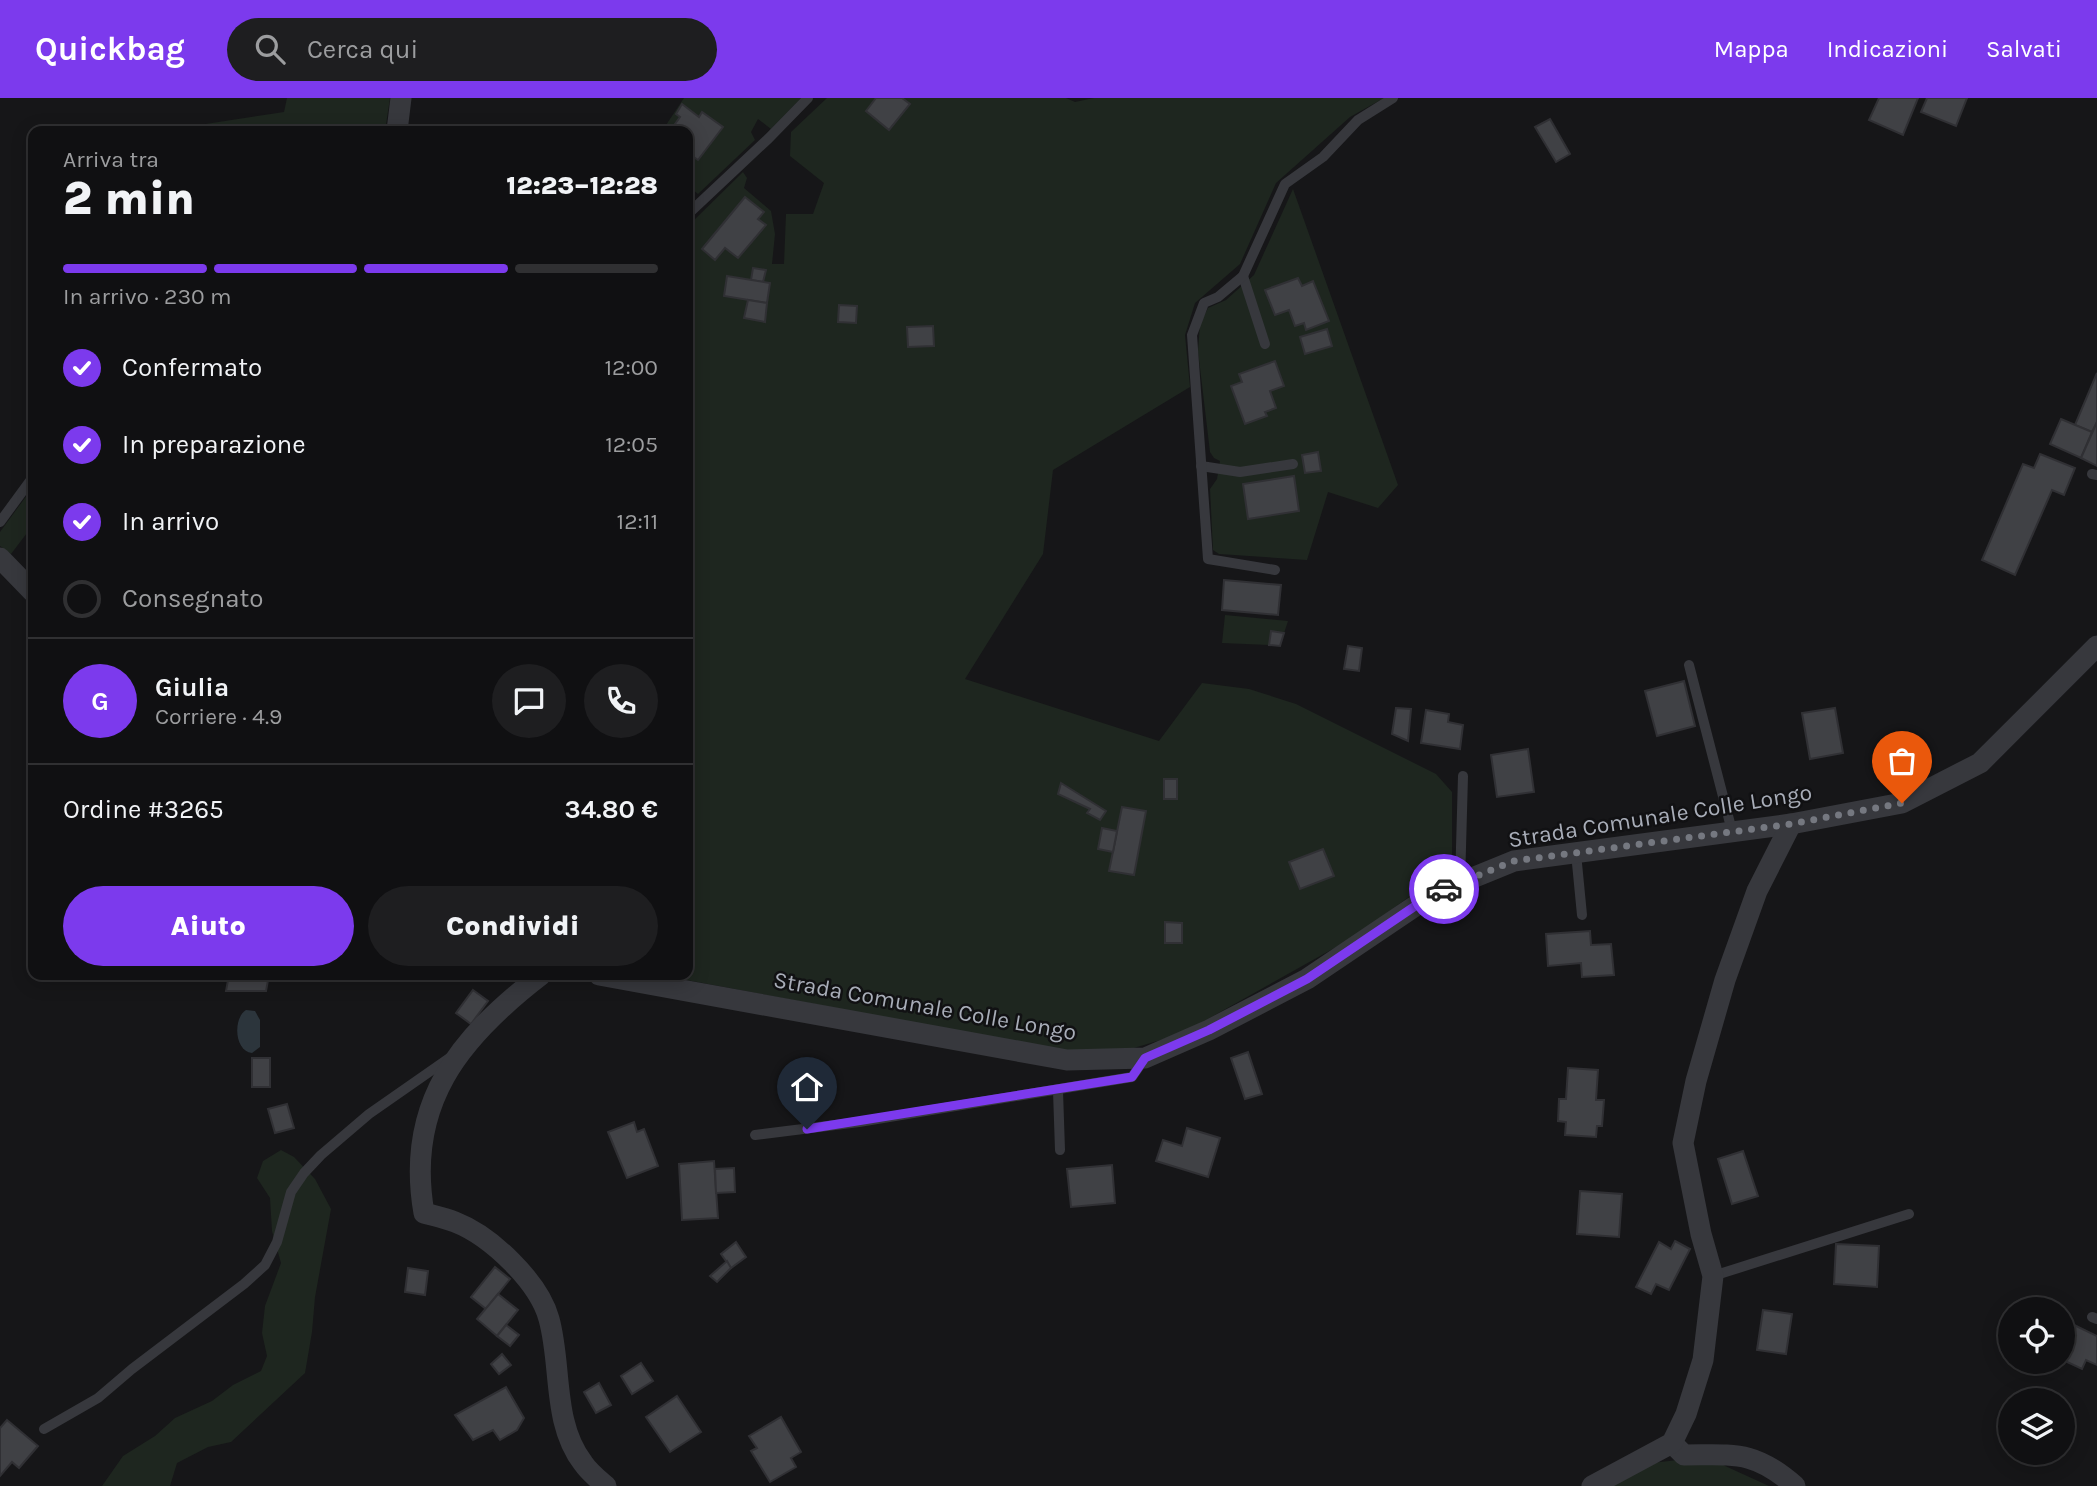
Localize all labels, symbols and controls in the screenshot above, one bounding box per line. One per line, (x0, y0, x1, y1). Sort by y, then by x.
search box (227, 18, 717, 81)
text: Quickbag (35, 30, 185, 68)
icon: search (251, 30, 289, 68)
text: Cerca qui (307, 34, 418, 65)
text: Mappa (1714, 35, 1789, 63)
text: Indicazioni (1827, 35, 1948, 63)
text: Salvati (1986, 35, 2062, 63)
text: Arriva tra (63, 146, 159, 173)
text: 12:23–12:28 (506, 170, 658, 201)
text: 2 min (63, 172, 195, 226)
text: In arrivo · 230 m (63, 283, 232, 310)
icon: check (63, 349, 101, 387)
text: Confermato (122, 352, 262, 383)
text: 12:00 (604, 354, 658, 381)
icon: check (63, 426, 101, 464)
text: In preparazione (122, 429, 306, 460)
text: 12:05 (605, 431, 658, 458)
icon: check (63, 503, 101, 541)
text: In arrivo (122, 506, 219, 537)
text: 12:11 (617, 508, 658, 535)
text: Consegnato (122, 583, 264, 614)
button: chat (492, 664, 566, 738)
button: phone (584, 664, 658, 738)
text: Giulia (155, 672, 229, 703)
text: G (91, 686, 109, 717)
text: Corriere · 4.9 (155, 703, 282, 730)
pin (1872, 731, 1932, 803)
icon: bag (1883, 742, 1921, 780)
street label: Strada Comunale Colle Longo (1506, 779, 1814, 853)
text: Ordine #3265 (63, 794, 224, 825)
text: 34.80 € (564, 794, 658, 825)
courier (1409, 854, 1479, 924)
icon: car (1425, 870, 1463, 908)
button: Aiuto (63, 886, 354, 966)
button: Condividi (368, 886, 658, 966)
street label: Strada Comunale Colle Longo (771, 966, 1079, 1046)
pin (777, 1057, 837, 1129)
icon: home (788, 1068, 826, 1106)
map controls (1998, 1297, 2075, 1465)
button: locate (1998, 1297, 2075, 1374)
button: layers (1998, 1388, 2075, 1465)

